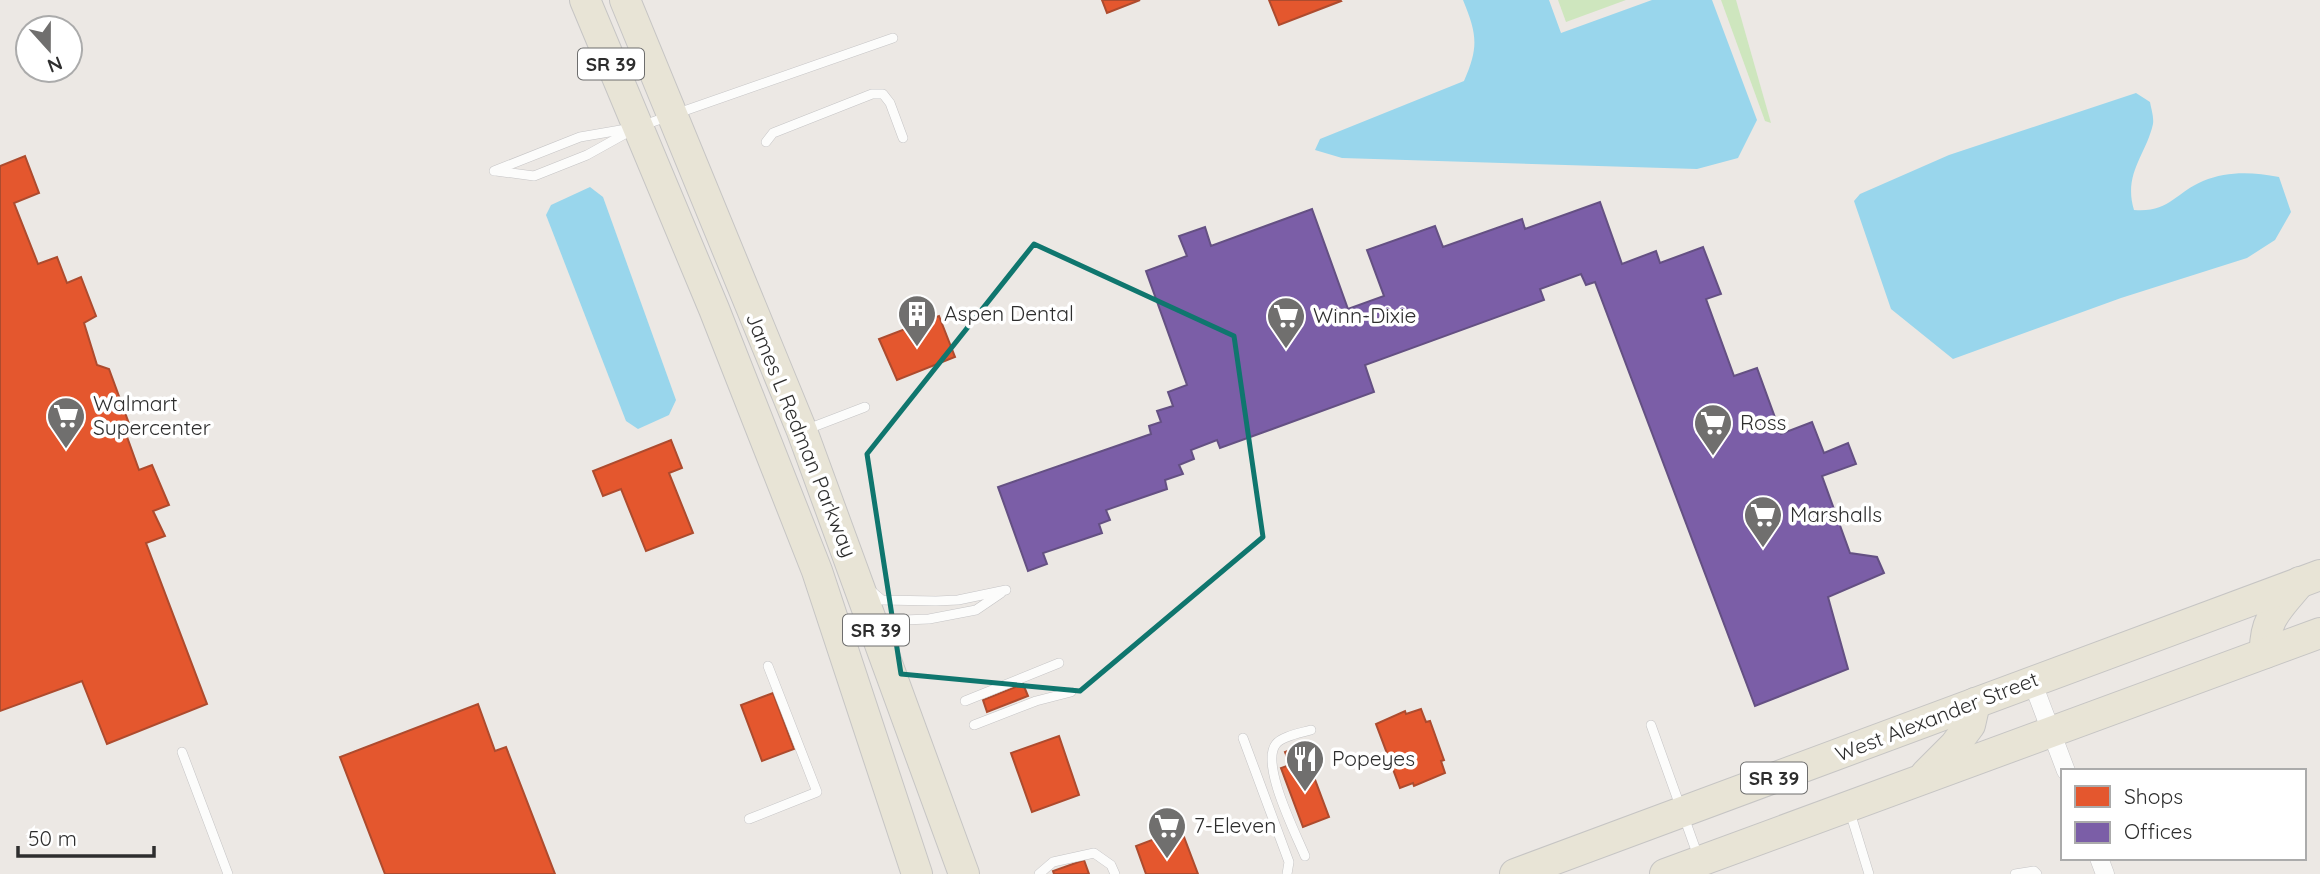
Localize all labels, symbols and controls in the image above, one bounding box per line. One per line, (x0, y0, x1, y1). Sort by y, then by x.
north arrow (14, 14, 84, 84)
road number: SR 39 (578, 48, 644, 80)
text: N (44, 51, 66, 79)
building icon: Aspen Dental (896, 293, 938, 348)
supermarket icon: Winn-Dixie (1265, 295, 1307, 350)
place label: Aspen Dental (944, 300, 1074, 326)
place label: Winn-Dixie (1313, 302, 1416, 328)
street label: James L Redman Parkway (741, 309, 863, 561)
place label: Walmart Supercenter (93, 390, 211, 440)
supermarket icon: Walmart Supercenter (45, 395, 87, 450)
supermarket icon: Ross (1692, 402, 1734, 457)
place label: Ross (1740, 409, 1786, 435)
supermarket icon: Marshalls (1742, 494, 1784, 549)
place label: Marshalls (1790, 501, 1882, 527)
road number: SR 39 (843, 614, 909, 646)
street label: West Alexander Street (1831, 665, 2042, 767)
restaurant icon: Popeyes (1284, 738, 1326, 793)
place label: Popeyes (1332, 745, 1415, 771)
road number: SR 39 (1741, 762, 1807, 793)
legend (2061, 769, 2306, 860)
text: Shops (2124, 783, 2183, 809)
supermarket icon: 7-Eleven (1146, 805, 1188, 860)
place label: 7-Eleven (1194, 812, 1276, 838)
scale bar (18, 814, 154, 858)
text: Offices (2124, 818, 2192, 844)
text: 50 m (28, 825, 77, 851)

